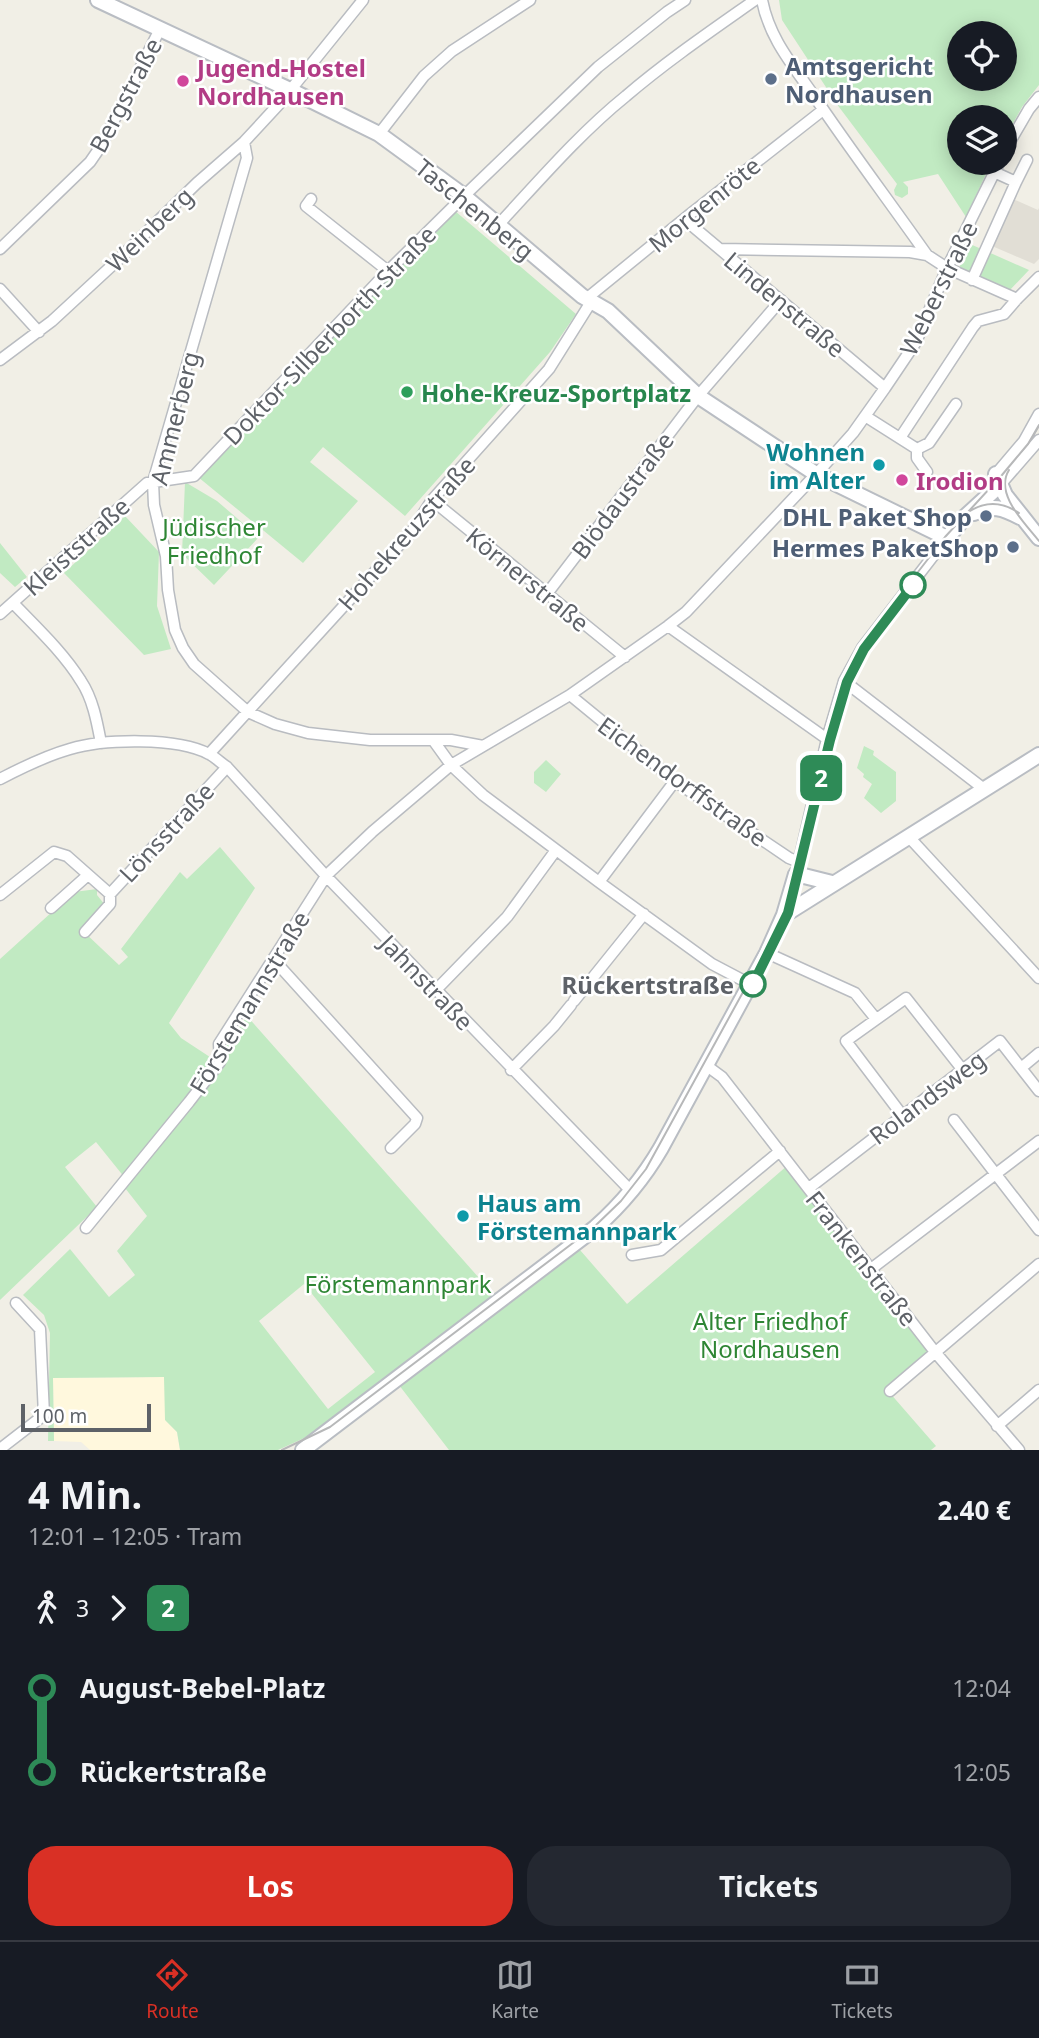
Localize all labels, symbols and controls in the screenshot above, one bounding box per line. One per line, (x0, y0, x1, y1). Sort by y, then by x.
map controls (947, 21, 1017, 175)
button: locate (947, 21, 1017, 91)
street label: Bergstraße (81, 32, 169, 158)
place label: Amtsgericht Nordhausen (785, 49, 933, 110)
place label: Jugend-Hostel Nordhausen (195, 51, 366, 112)
marker: Amtsgericht Nordhausen (763, 71, 779, 87)
marker: Jugend-Hostel Nordhausen (175, 73, 191, 89)
button: layers (947, 105, 1017, 175)
street label: Morgenröte (641, 149, 767, 259)
street label: Taschenberg (409, 151, 541, 267)
street label: Weinberg (98, 179, 200, 279)
street label: Weberstraße (891, 215, 985, 361)
street label: Doktor-Silberborth-Straße (215, 218, 443, 452)
street label: Lindenstraße (718, 244, 852, 364)
street label: Ammerberg (141, 348, 207, 488)
place label: Hohe-Kreuz-Sportplatz (421, 376, 691, 409)
marker: Hohe-Kreuz-Sportplatz (399, 384, 415, 400)
street label: Blödaustraße (563, 425, 681, 565)
place label: Wohnen im Alter (766, 435, 865, 496)
street label: Hohekreuzstraße (330, 449, 482, 617)
marker: Wohnen im Alter (871, 457, 887, 473)
place label: Irodion (916, 464, 1004, 497)
marker: Irodion (894, 472, 910, 488)
street label: Kleiststraße (16, 489, 136, 603)
place label: DHL Paket Shop (782, 500, 972, 533)
marker: DHL Paket Shop (978, 508, 994, 524)
park label: Jüdischer Friedhof (160, 510, 266, 571)
street label: Körnerstraße (460, 519, 596, 639)
place label: Hermes PaketShop (772, 531, 999, 564)
marker: Hermes PaketShop (1005, 539, 1021, 555)
unlabelled marker (900, 572, 926, 598)
street label: Eichendorffstraße (592, 708, 774, 854)
line badge: 2 (798, 755, 844, 801)
text: 2 (814, 761, 828, 794)
street label: Lönsstraße (111, 775, 221, 889)
street label: Förstemannstraße (181, 904, 317, 1100)
street label: Jahnstraße (372, 925, 481, 1037)
place label: Rückertstraße (562, 968, 734, 1001)
marker: Rückertstraße (740, 971, 766, 997)
street label: Rolandsweg (862, 1042, 992, 1152)
street label: Frankenstraße (799, 1184, 925, 1332)
place label: Haus am Förstemannpark (477, 1186, 677, 1247)
marker: Haus am Förstemannpark (455, 1208, 471, 1224)
park label: Förstemannpark (304, 1267, 492, 1300)
park label: Alter Friedhof Nordhausen (693, 1304, 849, 1365)
scale bar (21, 1401, 150, 1433)
text: 100 m (32, 1403, 87, 1429)
text: 4 Min. (28, 1468, 142, 1520)
text: 2.40 € (937, 1492, 1011, 1528)
text: 12:01 – 12:05 · Tram (28, 1520, 242, 1552)
icon: walk (28, 1589, 66, 1627)
icon: forward (99, 1589, 137, 1627)
text: 2 (161, 1591, 175, 1624)
text: 3 (76, 1592, 89, 1624)
text: August-Bebel-Platz (80, 1670, 325, 1706)
text: 12:04 (952, 1672, 1011, 1704)
text: Rückertstraße (80, 1754, 267, 1790)
text: 12:05 (952, 1756, 1011, 1788)
button: Los (28, 1846, 513, 1926)
button: Tickets (527, 1846, 1011, 1926)
tab: Route (146, 1956, 199, 2024)
tab: Karte (491, 1956, 539, 2024)
tab: Tickets (831, 1956, 893, 2024)

